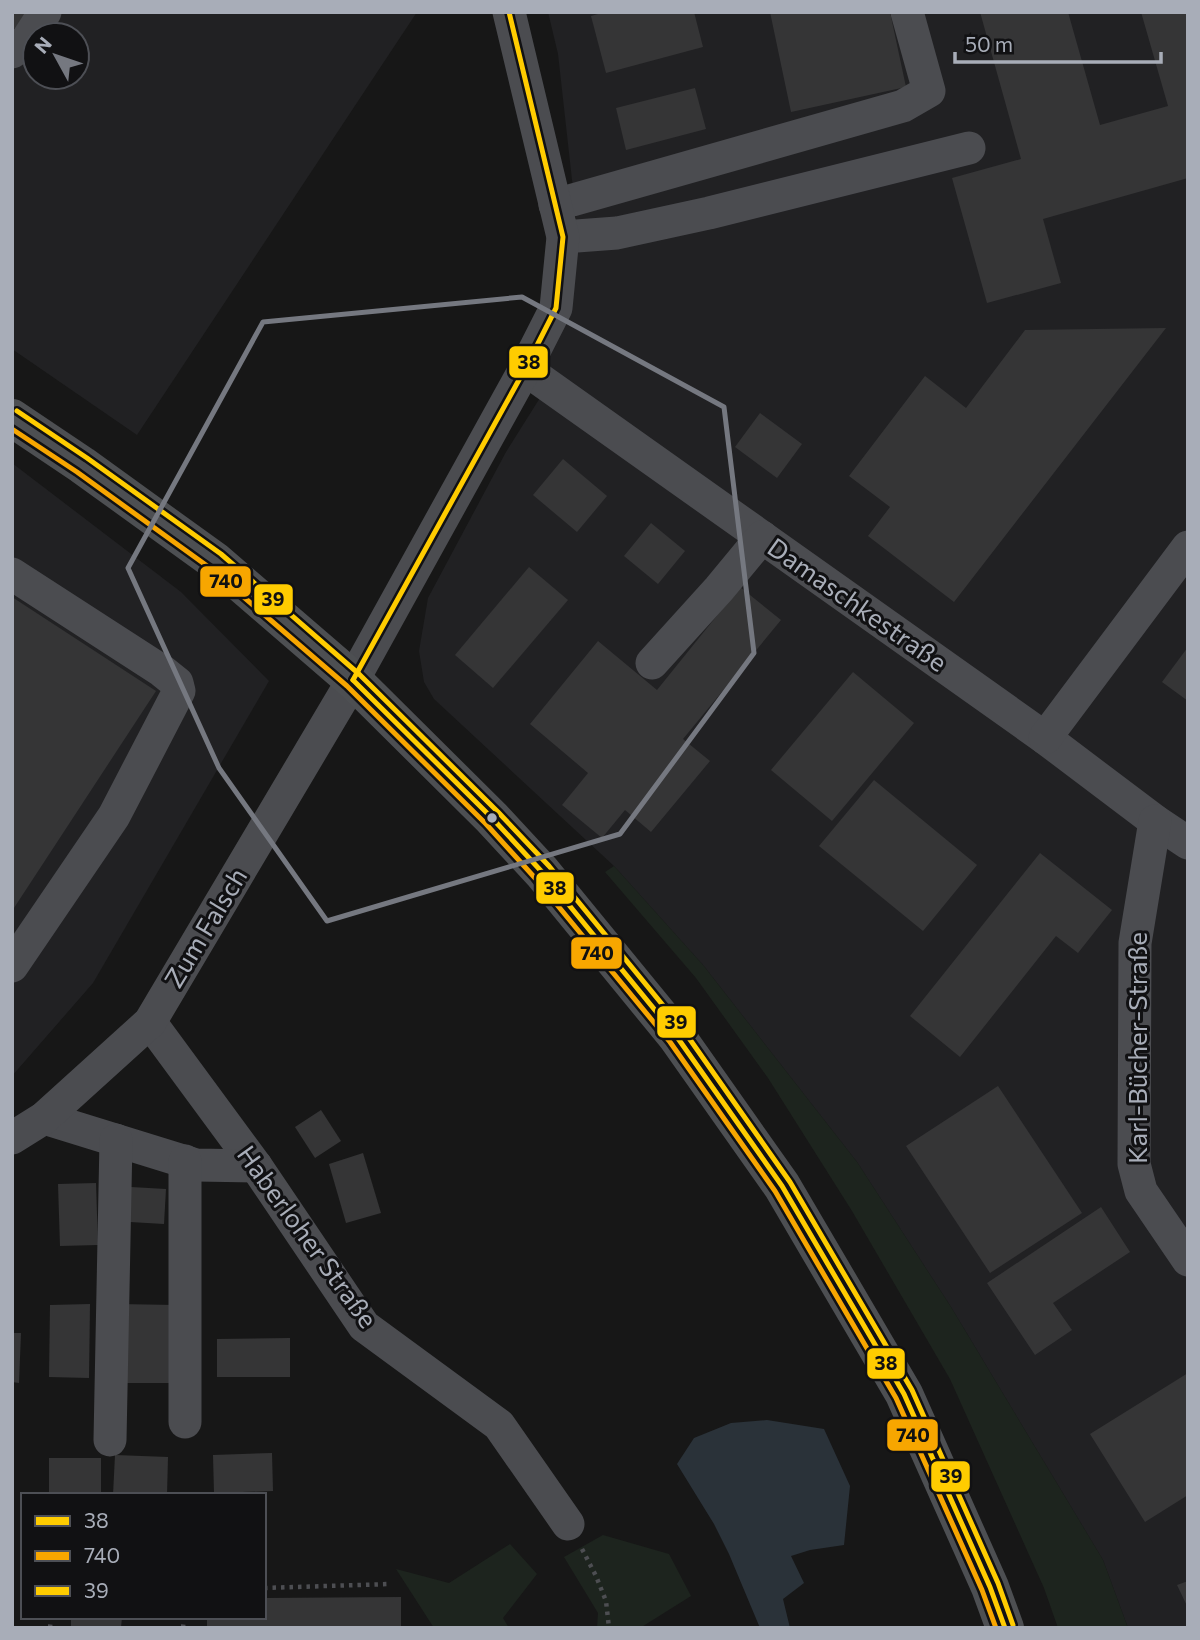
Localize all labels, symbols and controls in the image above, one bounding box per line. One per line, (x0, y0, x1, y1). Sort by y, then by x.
north arrow (21, 21, 91, 91)
scale bar (955, 21, 1162, 65)
text: 50 m (965, 31, 1013, 56)
text: N (29, 32, 56, 58)
line badge: 38 (508, 345, 549, 379)
text: 38 (518, 350, 540, 373)
street label: Damaschkestraße (762, 530, 953, 677)
line badge: 740 (199, 565, 252, 598)
text: 740 (209, 569, 243, 592)
line badge: 39 (253, 583, 294, 616)
text: 39 (262, 587, 284, 610)
unlabelled marker (485, 811, 499, 825)
street label: Zum Falsch (157, 862, 252, 993)
line badge: 38 (535, 871, 575, 905)
text: 38 (544, 876, 566, 899)
street label: Karl-Bücher-Straße (1121, 932, 1152, 1164)
line badge: 740 (570, 936, 623, 970)
text: 740 (580, 941, 614, 964)
line badge: 39 (656, 1005, 697, 1039)
text: 39 (665, 1010, 687, 1033)
street label: Haberloher Straße (232, 1139, 385, 1333)
line badge: 38 (866, 1347, 906, 1380)
text: 38 (875, 1351, 897, 1374)
line badge: 740 (886, 1418, 939, 1452)
text: 740 (896, 1423, 930, 1446)
line badge: 39 (930, 1460, 971, 1493)
text: 39 (940, 1464, 962, 1487)
legend (21, 1493, 266, 1619)
text: 38 (84, 1507, 109, 1532)
text: 740 (84, 1542, 120, 1567)
text: 39 (84, 1577, 109, 1602)

